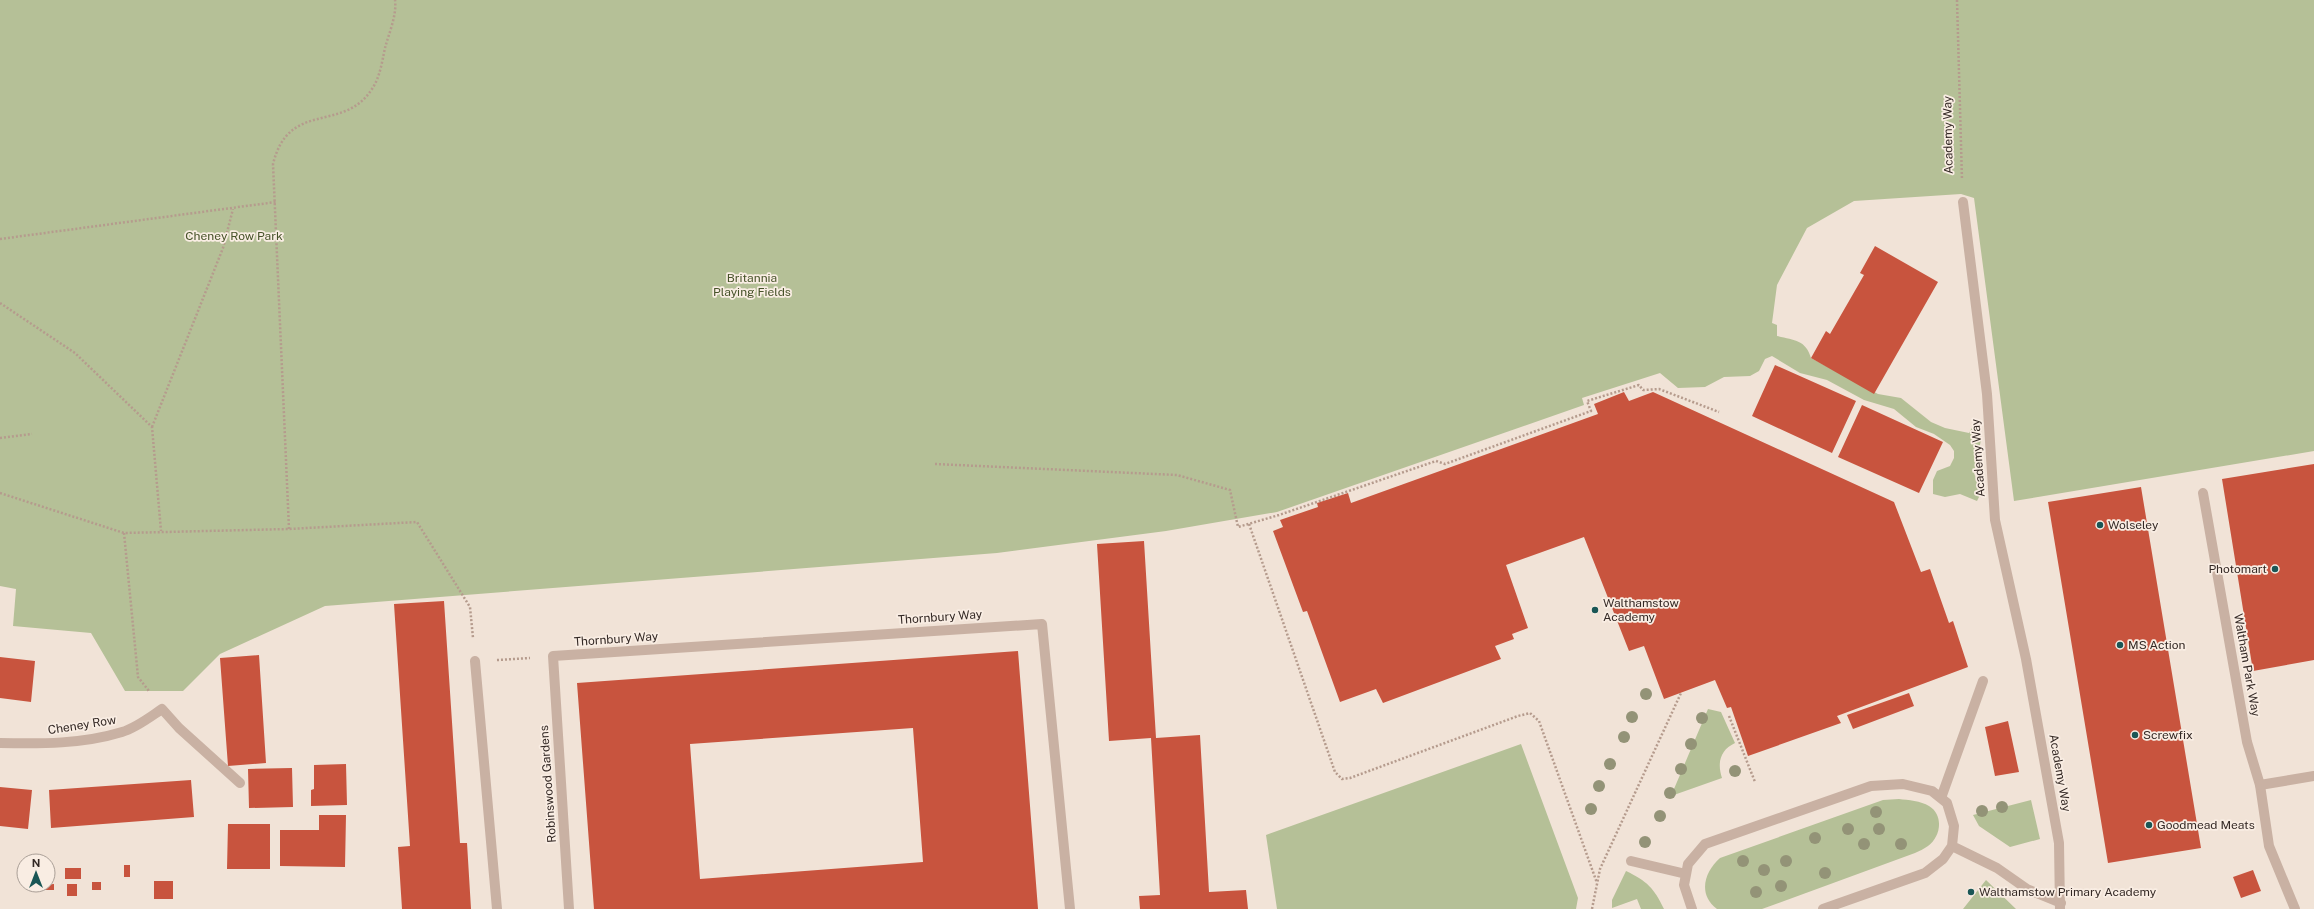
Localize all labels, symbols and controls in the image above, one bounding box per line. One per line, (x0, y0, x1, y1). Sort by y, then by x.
street label: Academy Way (1940, 95, 1956, 174)
park label: Cheney Row Park (185, 229, 283, 243)
park label: Britannia Playing Fields (713, 271, 791, 299)
street label: Academy Way (1968, 418, 1988, 498)
place label: Wolseley (2108, 518, 2159, 532)
marker: Wolseley (2095, 520, 2105, 530)
place label: Photomart (2208, 562, 2267, 576)
marker: Photomart (2270, 564, 2280, 574)
place label: Walthamstow Academy (1603, 596, 1679, 624)
marker: Walthamstow Academy (1590, 605, 1600, 615)
street label: Thornbury Way (897, 607, 983, 627)
street label: Waltham Park Way (2231, 612, 2263, 718)
street label: Thornbury Way (573, 629, 659, 649)
place label: MS Action (2128, 638, 2186, 652)
marker: MS Action (2115, 640, 2125, 650)
street label: Cheney Row (47, 713, 118, 737)
street label: Robinswood Gardens (537, 725, 559, 843)
place label: Screwfix (2143, 728, 2193, 742)
marker: Screwfix (2130, 730, 2140, 740)
street label: Academy Way (2046, 733, 2074, 813)
place label: Goodmead Meats (2157, 818, 2255, 832)
marker: Goodmead Meats (2144, 820, 2154, 830)
north arrow (16, 853, 56, 893)
text: N (32, 857, 40, 869)
place label: Walthamstow Primary Academy (1979, 885, 2157, 899)
marker: Walthamstow Primary Academy (1966, 887, 1976, 897)

